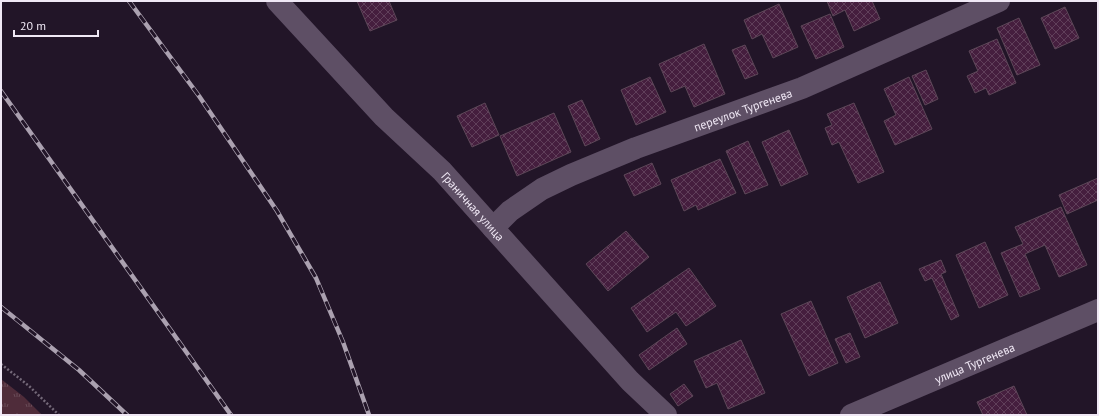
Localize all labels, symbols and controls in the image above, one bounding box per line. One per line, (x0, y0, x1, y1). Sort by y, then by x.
scale bar (14, 12, 98, 38)
text: 20 m (20, 18, 46, 33)
street label: переулок Тургенева (692, 85, 794, 134)
street label: Граничная улица (439, 168, 508, 244)
street label: улица Тургенева (932, 339, 1017, 386)

